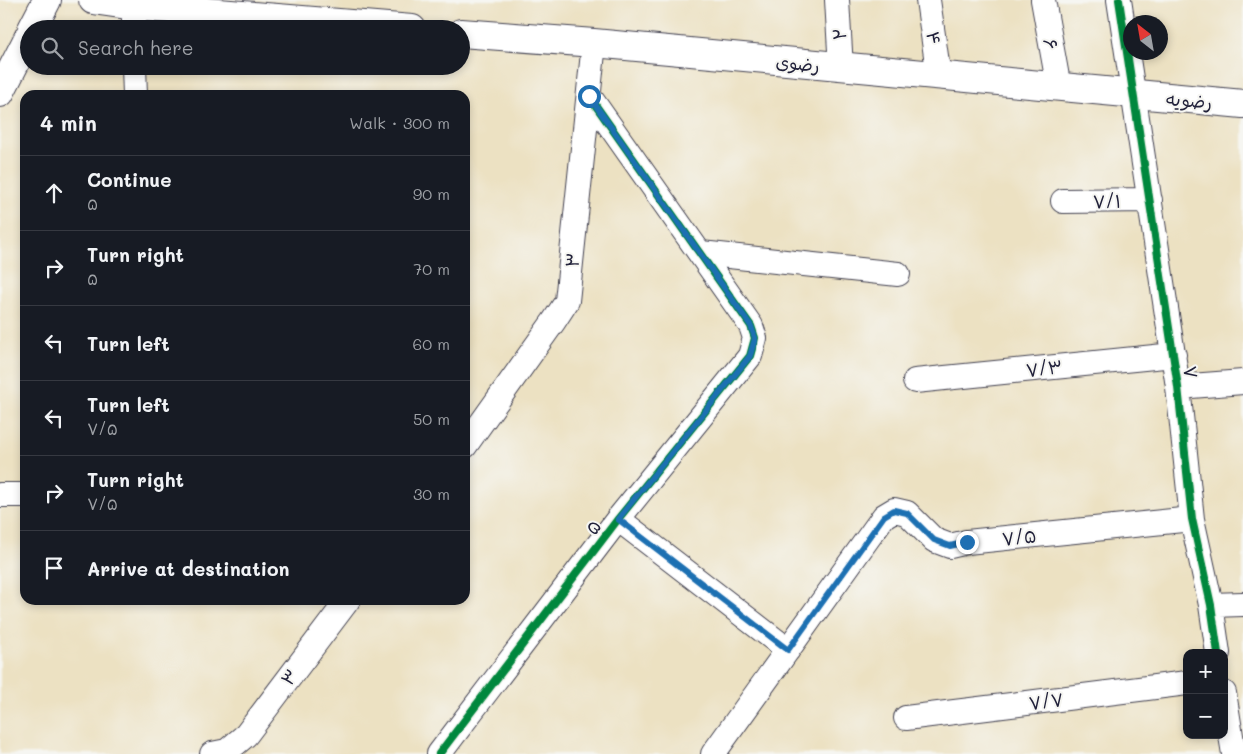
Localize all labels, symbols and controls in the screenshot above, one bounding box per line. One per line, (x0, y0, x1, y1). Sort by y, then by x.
north arrow (1123, 15, 1168, 60)
search box (20, 20, 470, 75)
street label: ۲ (827, 27, 851, 41)
street label: ۴ (921, 30, 947, 46)
icon: search (38, 34, 66, 62)
text: Search here (78, 35, 194, 60)
street label: ۶ (1038, 37, 1064, 51)
street label: رضوی (775, 49, 821, 77)
route start (578, 85, 601, 108)
street label: رضویه (1165, 86, 1213, 114)
text: 4 min (40, 109, 97, 136)
text: Walk · 300 m (349, 112, 450, 133)
text: Continue (87, 167, 172, 192)
icon: ahead (40, 179, 68, 207)
text: 90 m (413, 183, 450, 204)
street label: ۷/۱ (1092, 189, 1122, 213)
text: ۵ (87, 193, 98, 214)
text: Turn right (87, 242, 184, 267)
street label: ۳ (559, 251, 585, 269)
icon: right (40, 254, 68, 282)
text: 70 m (413, 258, 450, 279)
text: ۵ (87, 268, 98, 289)
icon: left (40, 329, 68, 357)
text: Turn left (87, 331, 170, 356)
text: 60 m (413, 333, 450, 354)
street label: ۷/۳ (1024, 354, 1064, 382)
street label: ۷ (1178, 364, 1204, 380)
text: Turn left (87, 392, 170, 417)
icon: left (40, 404, 68, 432)
text: 50 m (413, 408, 450, 429)
text: ۷/۵ (87, 418, 118, 439)
text: Turn right (87, 467, 184, 492)
icon: right (40, 479, 68, 507)
text: 30 m (413, 483, 450, 504)
text: ۷/۵ (87, 493, 118, 514)
street label: ۵ (580, 515, 606, 539)
street label: ۷/۵ (1001, 523, 1037, 551)
route end (956, 531, 979, 554)
icon: arrive (40, 554, 68, 582)
text: Arrive at destination (87, 556, 290, 581)
map controls (1183, 649, 1228, 739)
button: + (1183, 649, 1228, 694)
street label: ۳ (275, 664, 303, 690)
street label: ۷/۷ (1027, 687, 1065, 715)
button: − (1183, 694, 1228, 739)

